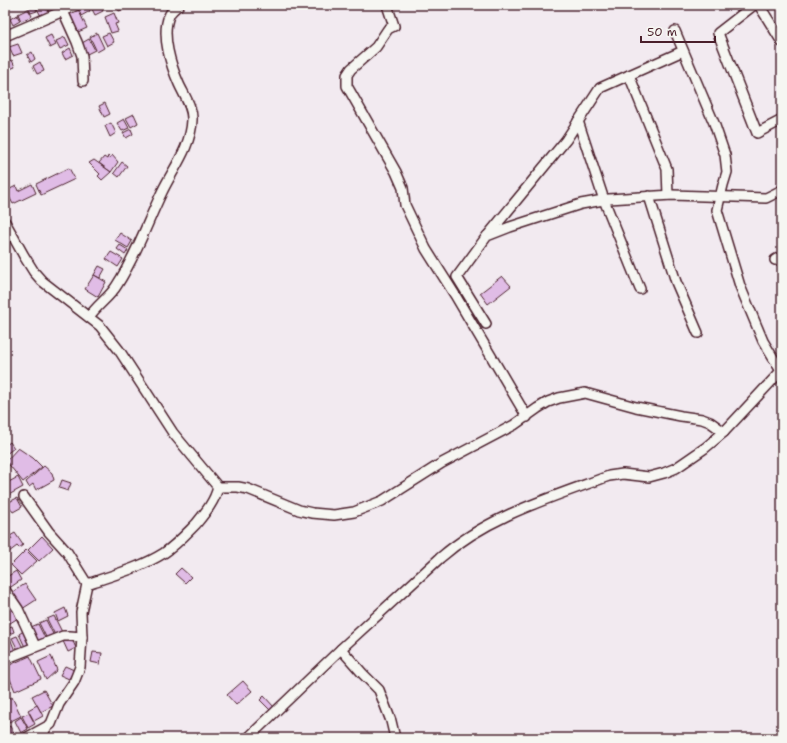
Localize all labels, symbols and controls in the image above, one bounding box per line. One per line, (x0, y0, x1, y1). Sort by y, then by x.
scale bar (641, 18, 715, 44)
text: 50 m (647, 24, 677, 40)

